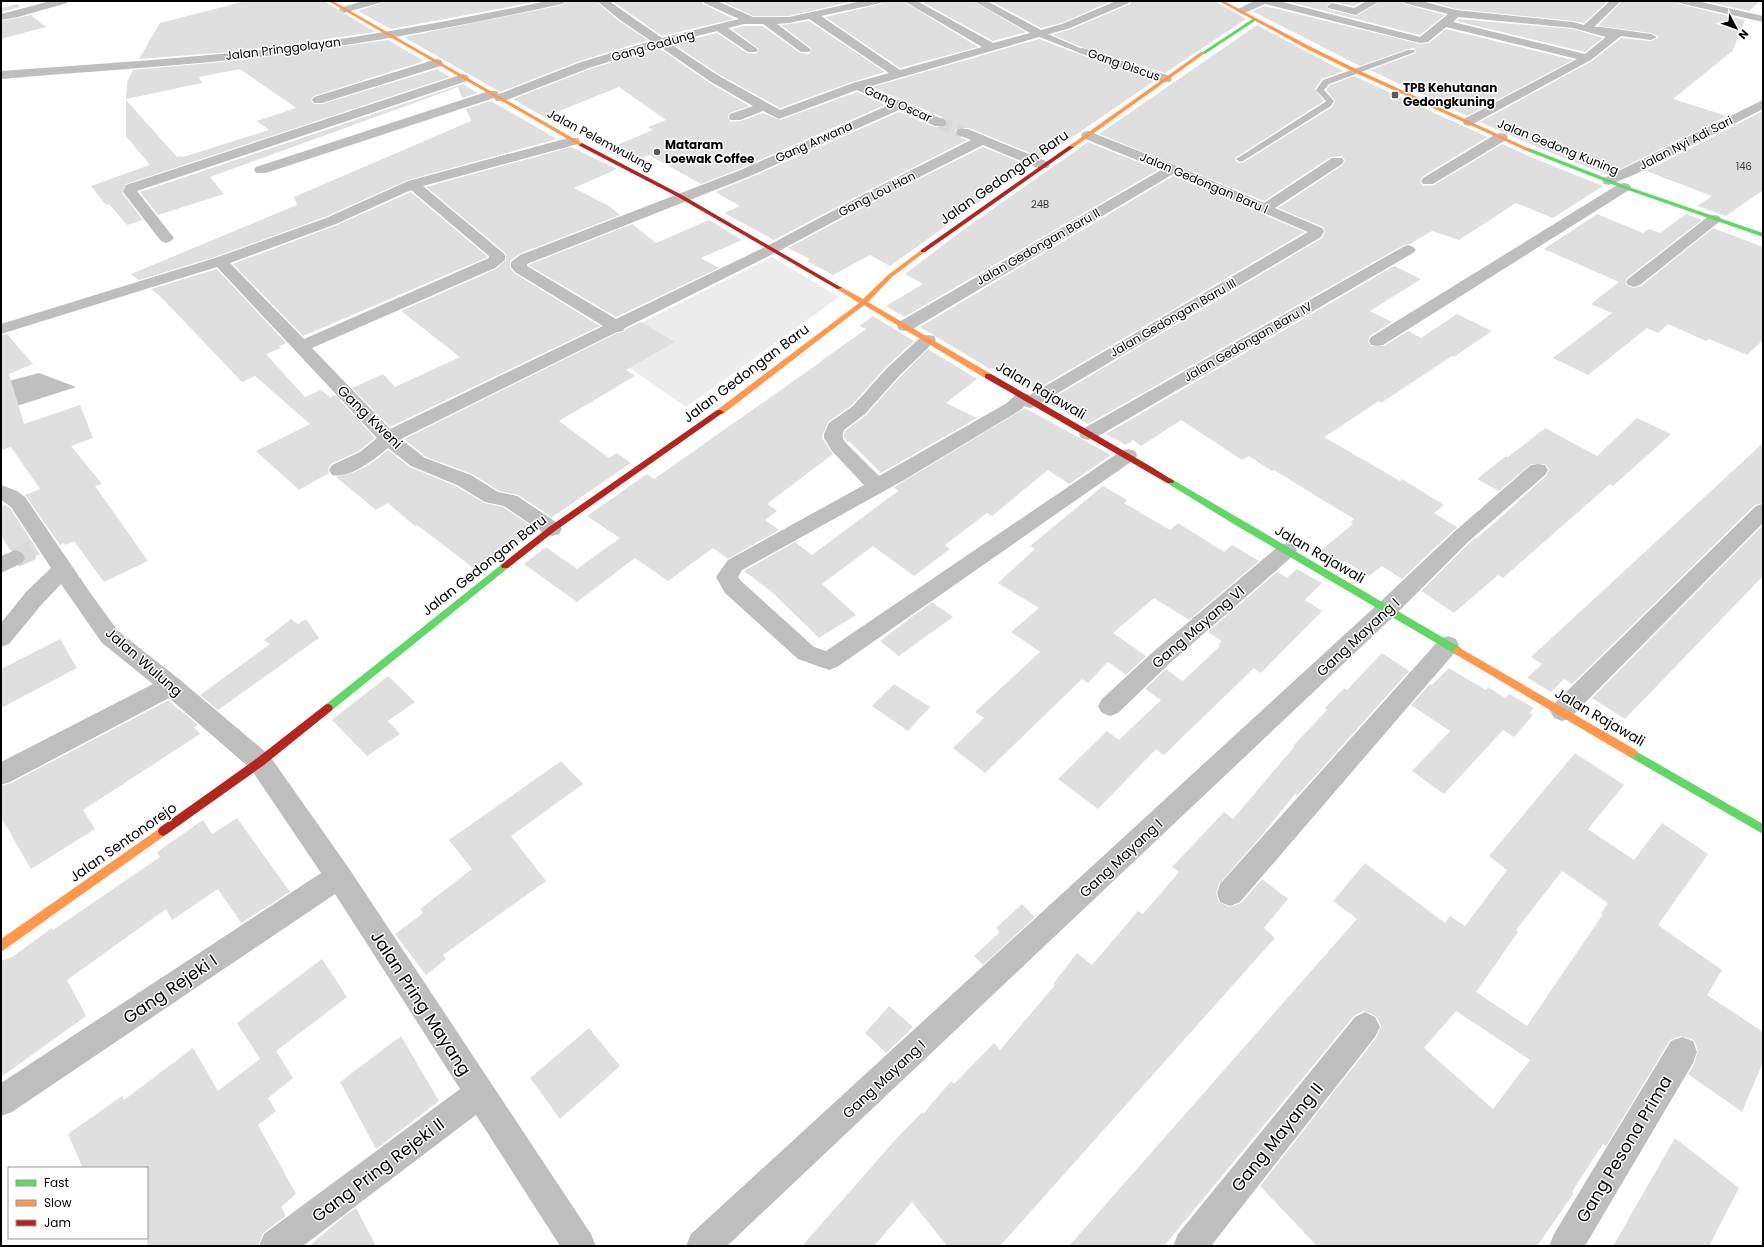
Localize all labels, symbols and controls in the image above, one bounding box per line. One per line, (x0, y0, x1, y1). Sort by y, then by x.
north arrow (1716, 8, 1756, 48)
street label: Gang Gadung (609, 26, 696, 65)
text: N (1735, 26, 1752, 43)
street label: Jalan Pringgolayan (224, 33, 342, 64)
street label: Gang Discus (1086, 44, 1163, 85)
place label: TPB Kehutanan Gedongkuning (1403, 79, 1497, 110)
street label: Gang Oscar (862, 81, 935, 126)
marker: TPB Kehutanan Gedongkuning (1390, 90, 1400, 100)
street label: Jalan Pelemwulung (544, 104, 656, 175)
street label: Jalan Nyi Adi Sari (1636, 112, 1735, 173)
street label: Jalan Gedong Kuning (1495, 114, 1621, 179)
street label: Gang Arwana (773, 117, 855, 166)
street label: Jalan Gedongan Baru (935, 125, 1073, 229)
place label: Mataram Loewak Coffee (665, 136, 755, 167)
marker: Mataram Loewak Coffee (652, 147, 662, 157)
street label: Jalan Gedongan Baru I (1138, 148, 1271, 217)
house number: 146 (1736, 159, 1752, 174)
street label: Gang Lou Han (835, 167, 918, 220)
house number: 24B (1031, 197, 1049, 212)
street label: Jalan Gedongan Baru II (973, 204, 1103, 289)
street label: Jalan Gedongan Baru III (1106, 274, 1239, 361)
street label: Jalan Gedongan Baru IV (1180, 298, 1315, 385)
street label: Jalan Gedongan Baru (679, 319, 813, 427)
street label: Jalan Rajawali (992, 356, 1090, 424)
street label: Gang Kweni (333, 381, 407, 453)
street label: Jalan Gedongan Baru (417, 510, 551, 620)
street label: Jalan Rajawali (1271, 520, 1369, 588)
street label: Gang Mayang VI (1147, 581, 1249, 673)
street label: Gang Mayang I (1312, 593, 1404, 681)
street label: Jalan Wulung (101, 623, 187, 701)
street label: Jalan Rajawali (1551, 683, 1649, 751)
street label: Jalan Sentonorejo (65, 797, 181, 887)
street label: Gang Mayang I (1075, 814, 1167, 902)
street label: Jalan Pring Mayang (365, 926, 477, 1080)
street label: Gang Rejeki I (118, 949, 222, 1029)
street label: Gang Mayang I (838, 1035, 930, 1123)
street label: Gang Pesona Prima (1570, 1071, 1678, 1227)
street label: Gang Mayang II (1225, 1077, 1329, 1197)
street label: Gang Pring Rejeki II (307, 1112, 449, 1228)
legend (8, 1167, 148, 1239)
text: Fast (44, 1174, 69, 1191)
text: Slow (44, 1194, 72, 1211)
text: Jam (44, 1214, 71, 1231)

